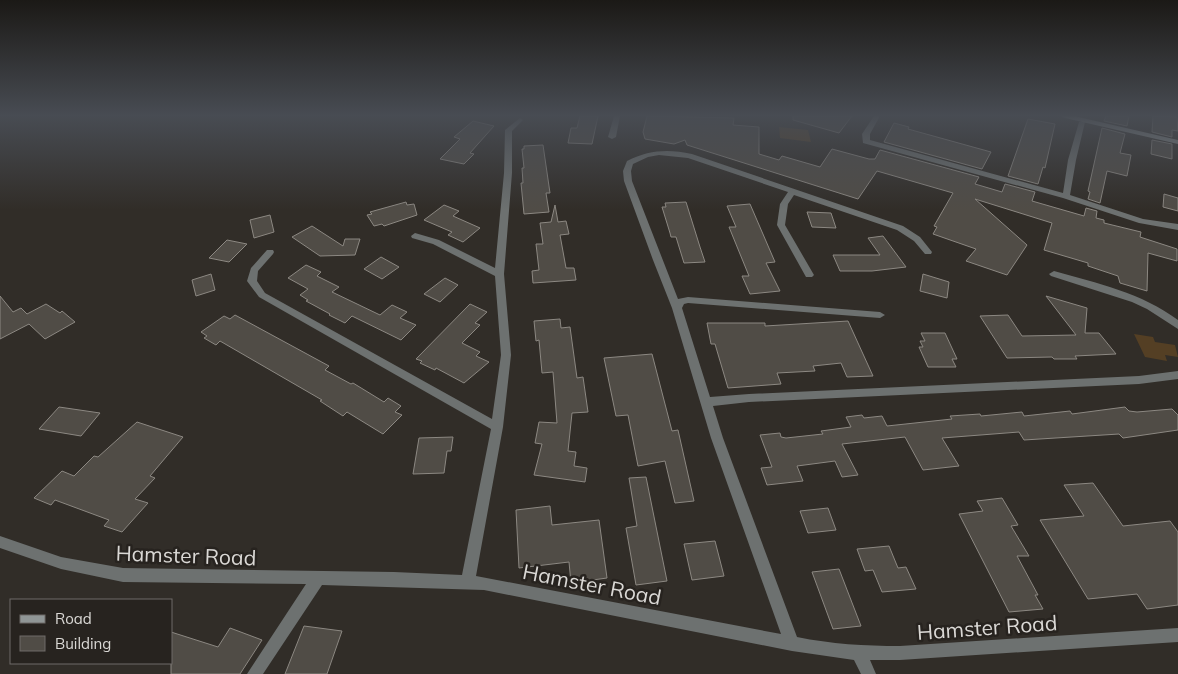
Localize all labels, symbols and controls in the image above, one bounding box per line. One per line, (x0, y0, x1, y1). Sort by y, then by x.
street label: Hamster Road (115, 540, 257, 570)
street label: Hamster Road (520, 558, 664, 610)
legend (10, 599, 172, 664)
text: Road (55, 609, 92, 628)
street label: Hamster Road (916, 609, 1058, 645)
text: Building (55, 634, 111, 653)

